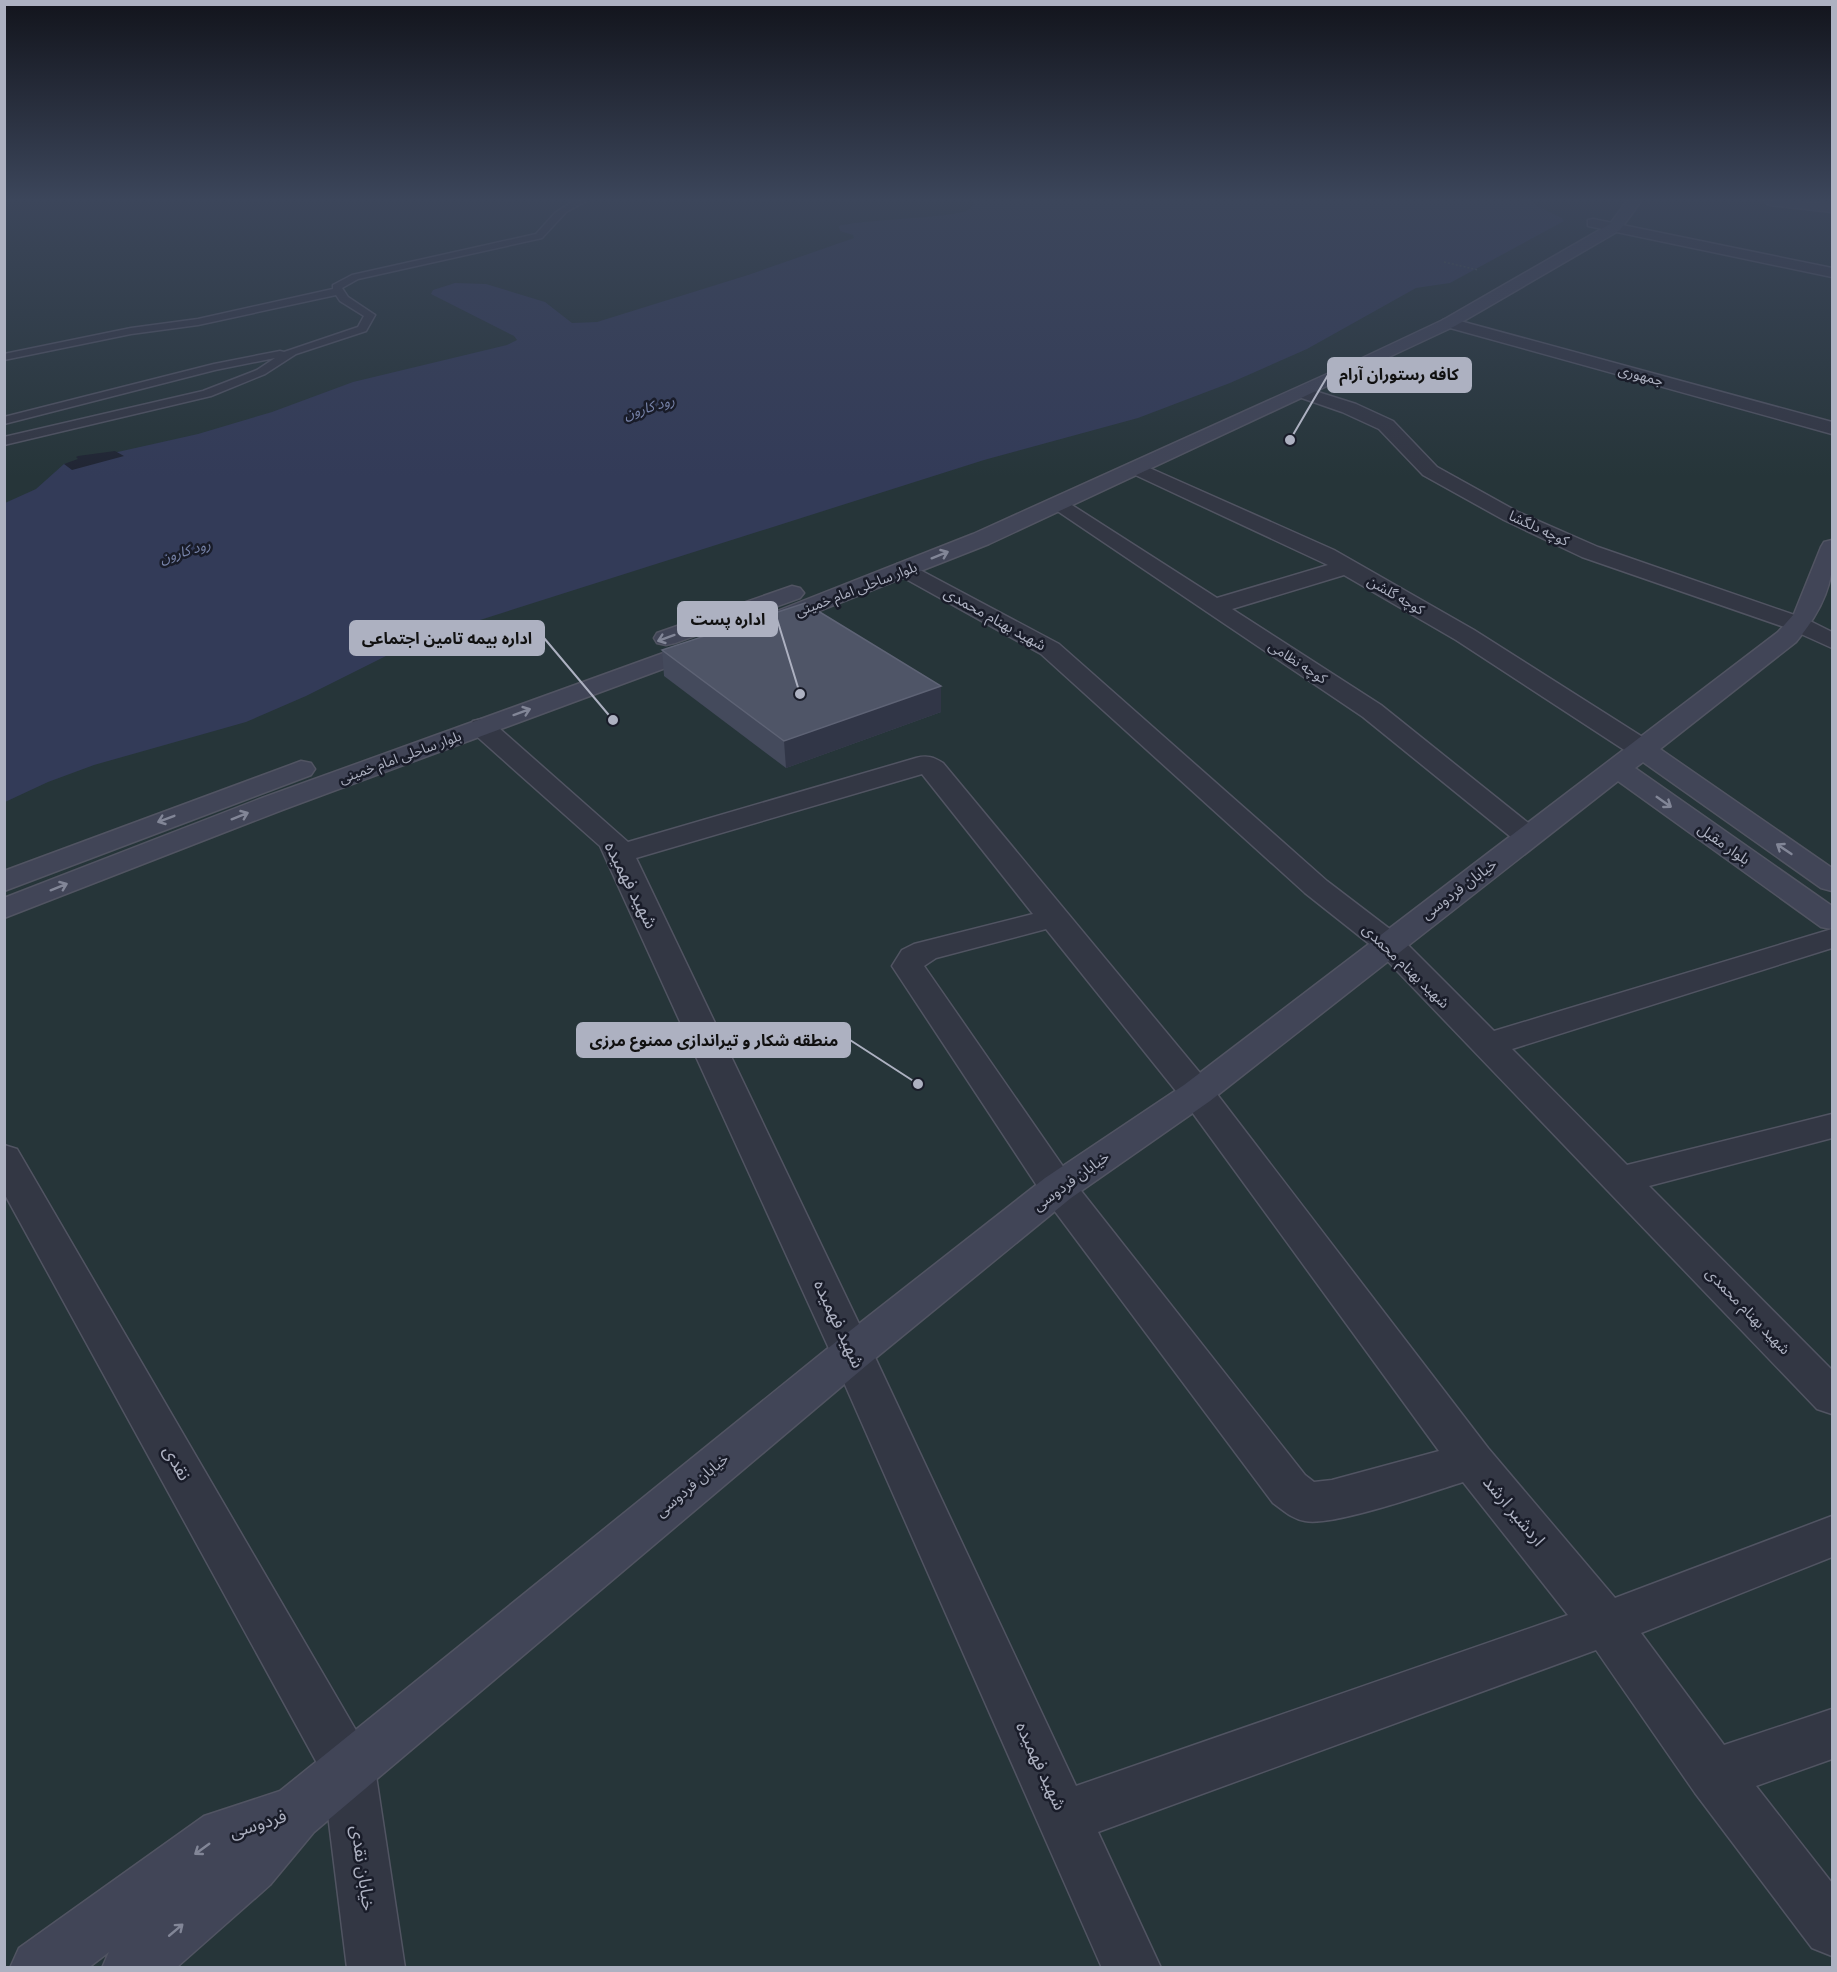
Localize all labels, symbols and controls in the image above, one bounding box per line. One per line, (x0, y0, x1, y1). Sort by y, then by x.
callout: کافه رستوران آرام (1328, 358, 1471, 392)
street label: جمهوری (1616, 362, 1665, 391)
text: کافه رستوران آرام (1339, 365, 1459, 386)
water label: رود کارون (622, 393, 677, 424)
street label: کوچه دلگشا (1506, 508, 1571, 551)
water label: رود کارون (158, 537, 213, 568)
one-way arrow (931, 549, 949, 560)
street label: بلوار ساحلی امام خمینی (793, 559, 920, 622)
street label: کوچه گلشن (1364, 573, 1427, 620)
street label: شهید بهنام محمدی (940, 584, 1049, 656)
callout: اداره پست (678, 602, 777, 636)
text: اداره پست (691, 611, 765, 631)
callout: اداره بیمه تامین اجتماعی (350, 621, 544, 655)
text: اداره بیمه تامین اجتماعی (362, 630, 532, 650)
one-way arrow (657, 634, 676, 645)
street label: کوچه نظامی (1265, 638, 1330, 689)
one-way arrow (512, 706, 531, 717)
street label: بلوار ساحلی امام خمینی (337, 728, 465, 789)
one-way arrow (1656, 796, 1672, 808)
one-way arrow (231, 810, 249, 821)
one-way arrow (158, 814, 176, 825)
street label: بلوار مقبل (1693, 820, 1753, 870)
street label: شهید فهمیده (598, 838, 661, 933)
one-way arrow (1776, 843, 1793, 855)
street label: خیابان فردوسی (1418, 855, 1502, 925)
one-way arrow (49, 881, 68, 892)
street label: شهید بهنام محمدی (1357, 921, 1453, 1014)
callout: منطقه شکار و تیراندازی ممنوع مرزی (577, 1023, 850, 1057)
text: منطقه شکار و تیراندازی ممنوع مرزی (590, 1032, 838, 1052)
street label: خیابان فردوسی (1030, 1148, 1114, 1216)
street label: شهید بهنام محمدی (1701, 1264, 1793, 1360)
street label: شهید فهمیده (807, 1277, 868, 1373)
street label: نقدی (157, 1442, 195, 1485)
street label: خیابان فردوسی (652, 1450, 734, 1522)
street label: اردشیر ارشد (1477, 1472, 1549, 1552)
street label: شهید فهمیده (1009, 1719, 1070, 1815)
street label: فردوسی (227, 1806, 290, 1845)
street label: خیابان نقدی (344, 1824, 379, 1912)
one-way arrow (195, 1843, 211, 1856)
one-way arrow (168, 1923, 184, 1936)

